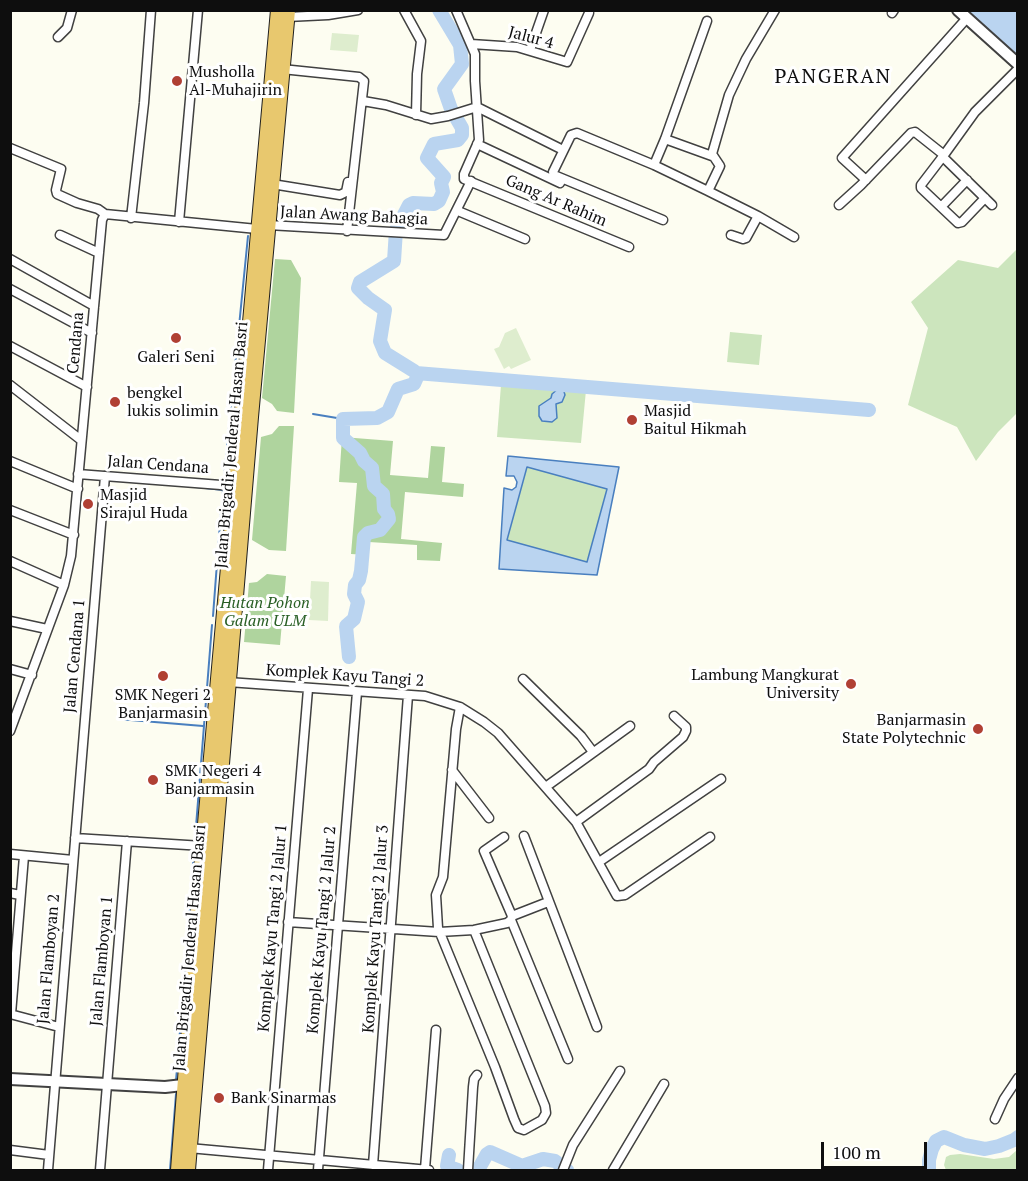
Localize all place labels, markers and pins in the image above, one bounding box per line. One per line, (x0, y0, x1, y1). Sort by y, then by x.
place label: Musholla Al-Muhajirin (189, 62, 282, 100)
marker: Musholla Al-Muhajirin (170, 74, 184, 88)
marker: Galeri Seni (169, 331, 183, 345)
place label: Galeri Seni (137, 347, 215, 367)
place label: bengkel lukis solimin (127, 383, 218, 421)
marker: bengkel lukis solimin (108, 395, 122, 409)
place label: Masjid Baitul Hikmah (644, 401, 747, 439)
marker: Masjid Baitul Hikmah (625, 413, 639, 427)
place label: Masjid Sirajul Huda (100, 485, 188, 523)
marker: Masjid Sirajul Huda (81, 497, 95, 511)
place label: Lambung Mangkurat University (691, 665, 839, 703)
marker: SMK Negeri 2 Banjarmasin (156, 669, 170, 683)
marker: Lambung Mangkurat University (844, 677, 858, 691)
place label: SMK Negeri 2 Banjarmasin (115, 685, 211, 723)
place label: Banjarmasin State Polytechnic (842, 710, 966, 748)
marker: Banjarmasin State Polytechnic (971, 722, 985, 736)
place label: SMK Negeri 4 Banjarmasin (165, 761, 261, 799)
marker: SMK Negeri 4 Banjarmasin (146, 773, 160, 787)
place label: Bank Sinarmas (231, 1088, 337, 1108)
marker: Bank Sinarmas (212, 1091, 226, 1105)

